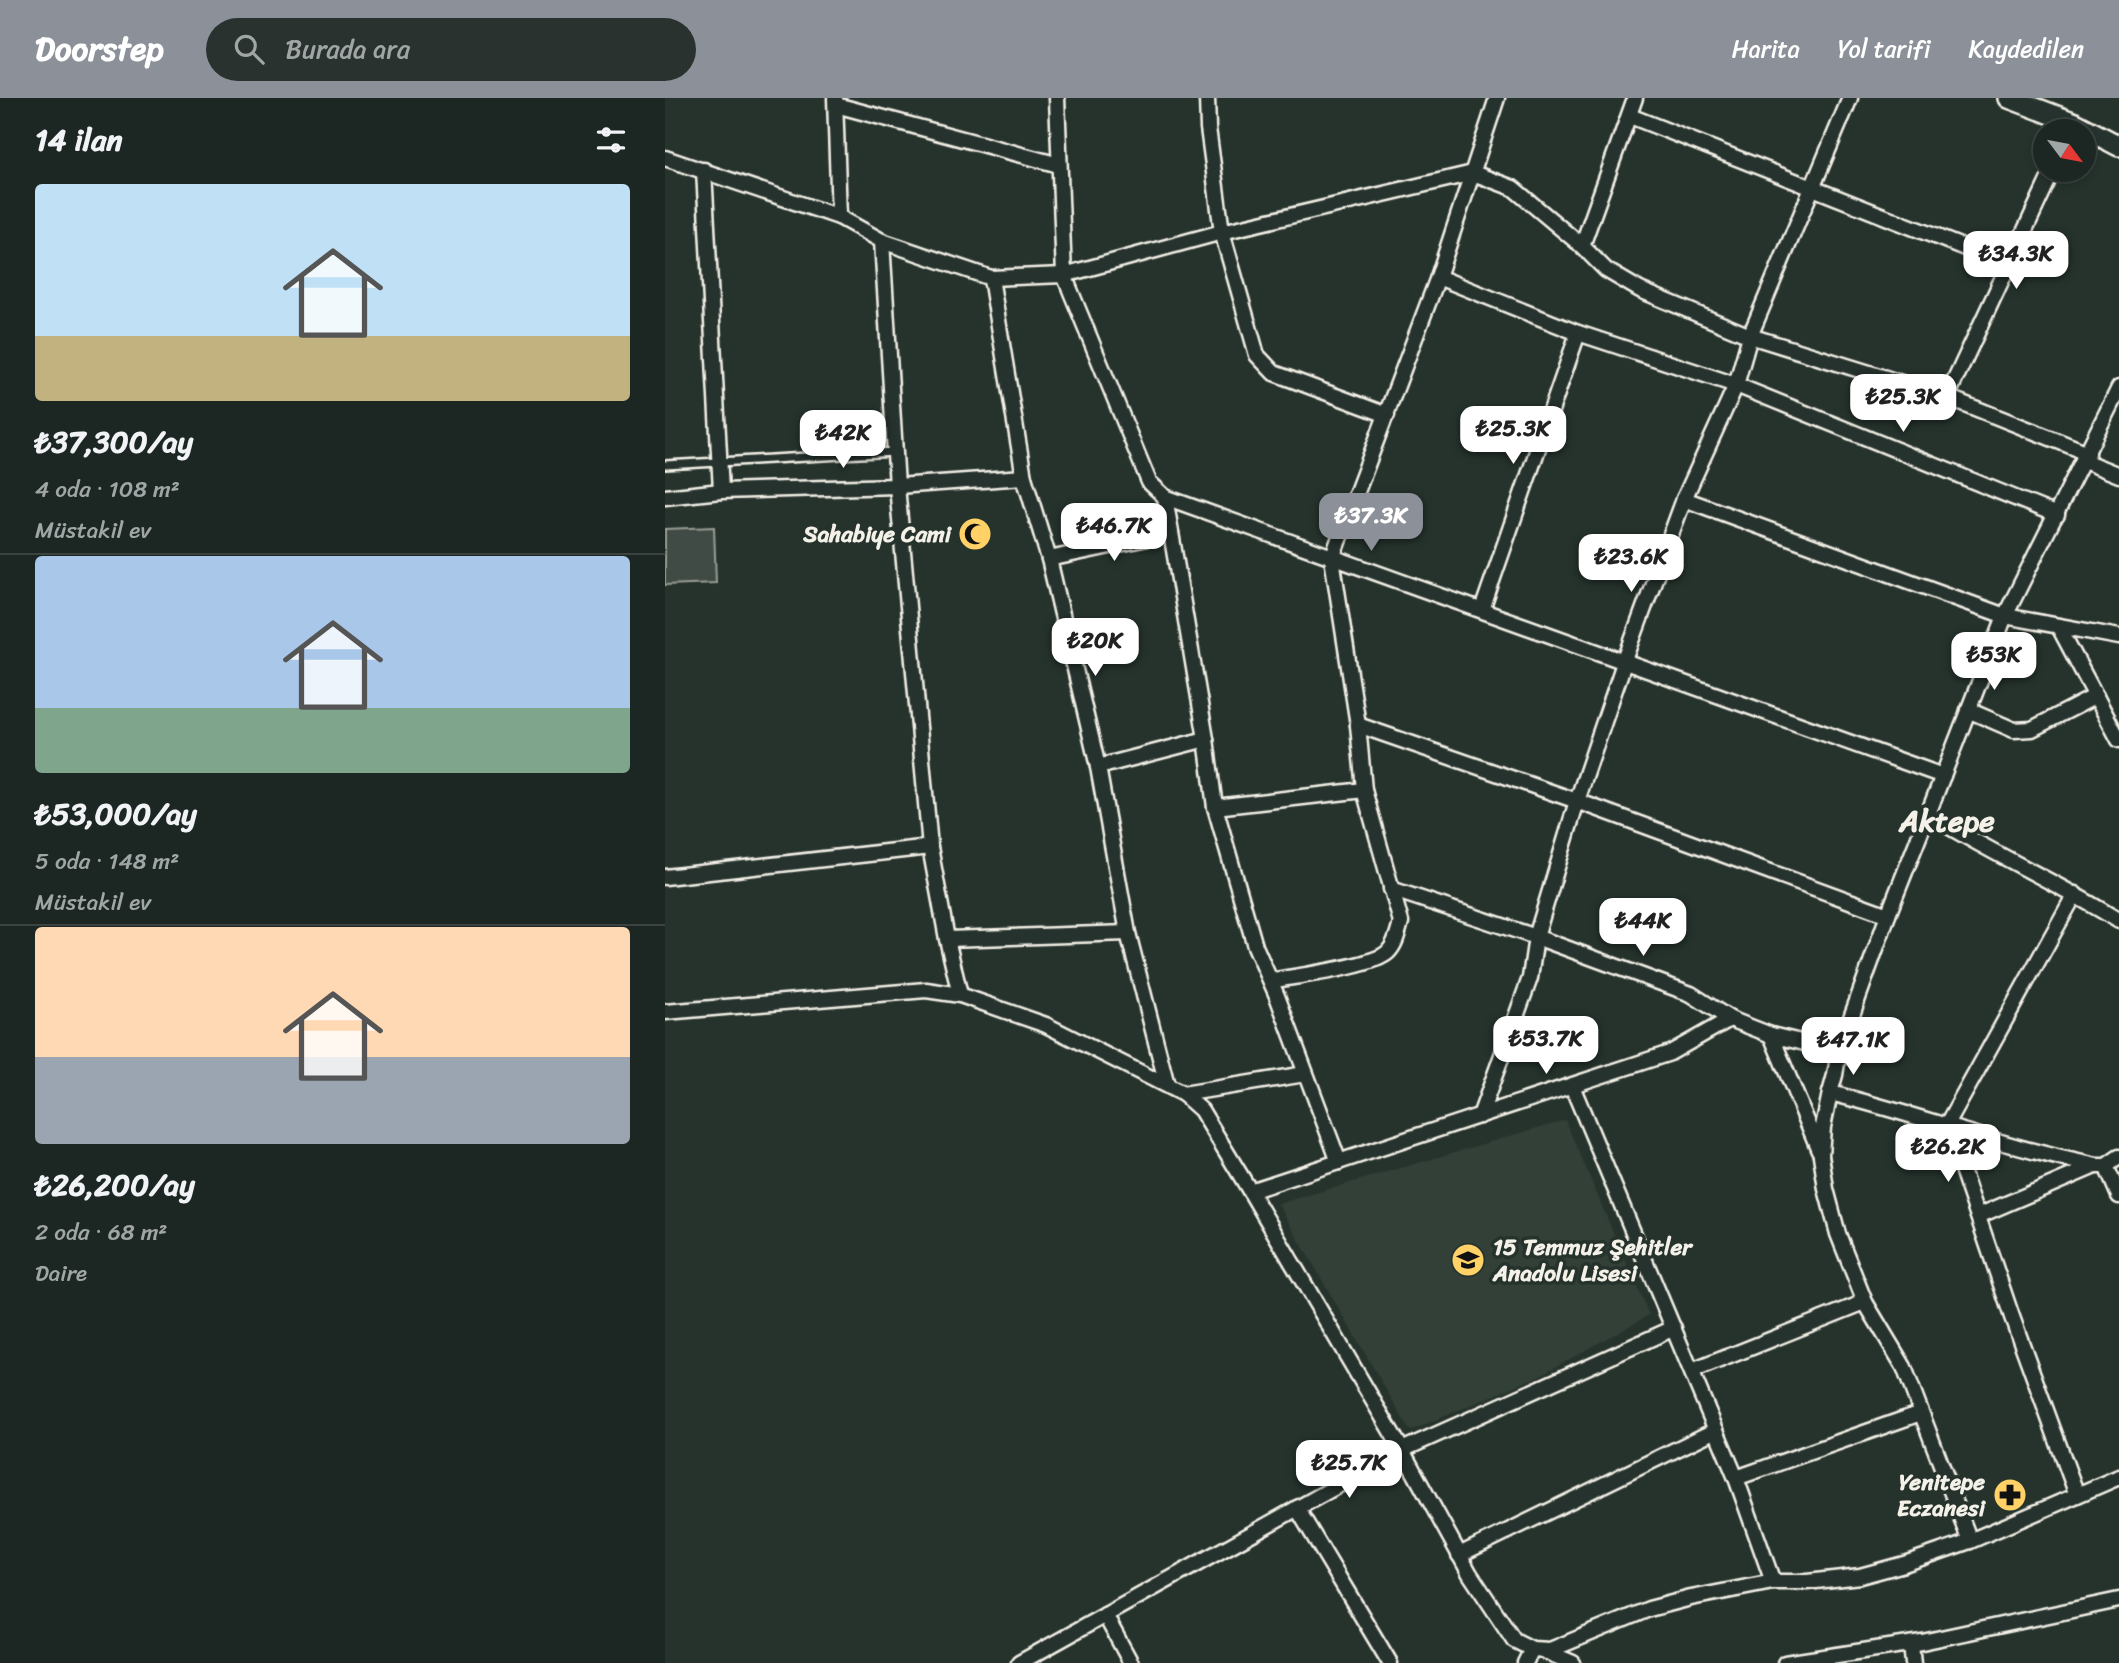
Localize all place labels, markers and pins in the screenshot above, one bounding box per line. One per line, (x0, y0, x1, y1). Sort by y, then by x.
pin: ₺34.3K (1959, 232, 2073, 291)
pin: ₺25.3K (1846, 374, 1960, 434)
pin: ₺25.3K (1456, 406, 1570, 466)
pin: ₺42K (802, 410, 884, 470)
pin: ₺37.3K (1314, 494, 1428, 553)
pin: ₺46.7K (1057, 504, 1171, 563)
place label: Sahabiye Cami (802, 514, 953, 555)
mosque icon: Sahabiye Cami (956, 515, 994, 553)
pin: ₺23.6K (1574, 534, 1688, 594)
pin: ₺20K (1054, 618, 1136, 678)
pin: ₺53K (1953, 632, 2035, 692)
pin: ₺44K (1602, 898, 1684, 958)
pin: ₺53.7K (1489, 1016, 1603, 1076)
pin: ₺47.1K (1796, 1018, 1910, 1077)
pin: ₺26.2K (1891, 1124, 2005, 1184)
place label: 15 Temmuz Şehitler Anadolu Lisesi (1492, 1227, 1694, 1294)
school or university icon: 15 Temmuz Şehitler Anadolu Lisesi (1449, 1241, 1487, 1279)
pin: ₺25.7K (1292, 1440, 1406, 1500)
place label: Yenitepe Eczanesi (1897, 1462, 1987, 1529)
pharmacy icon: Yenitepe Eczanesi (1991, 1476, 2029, 1514)

